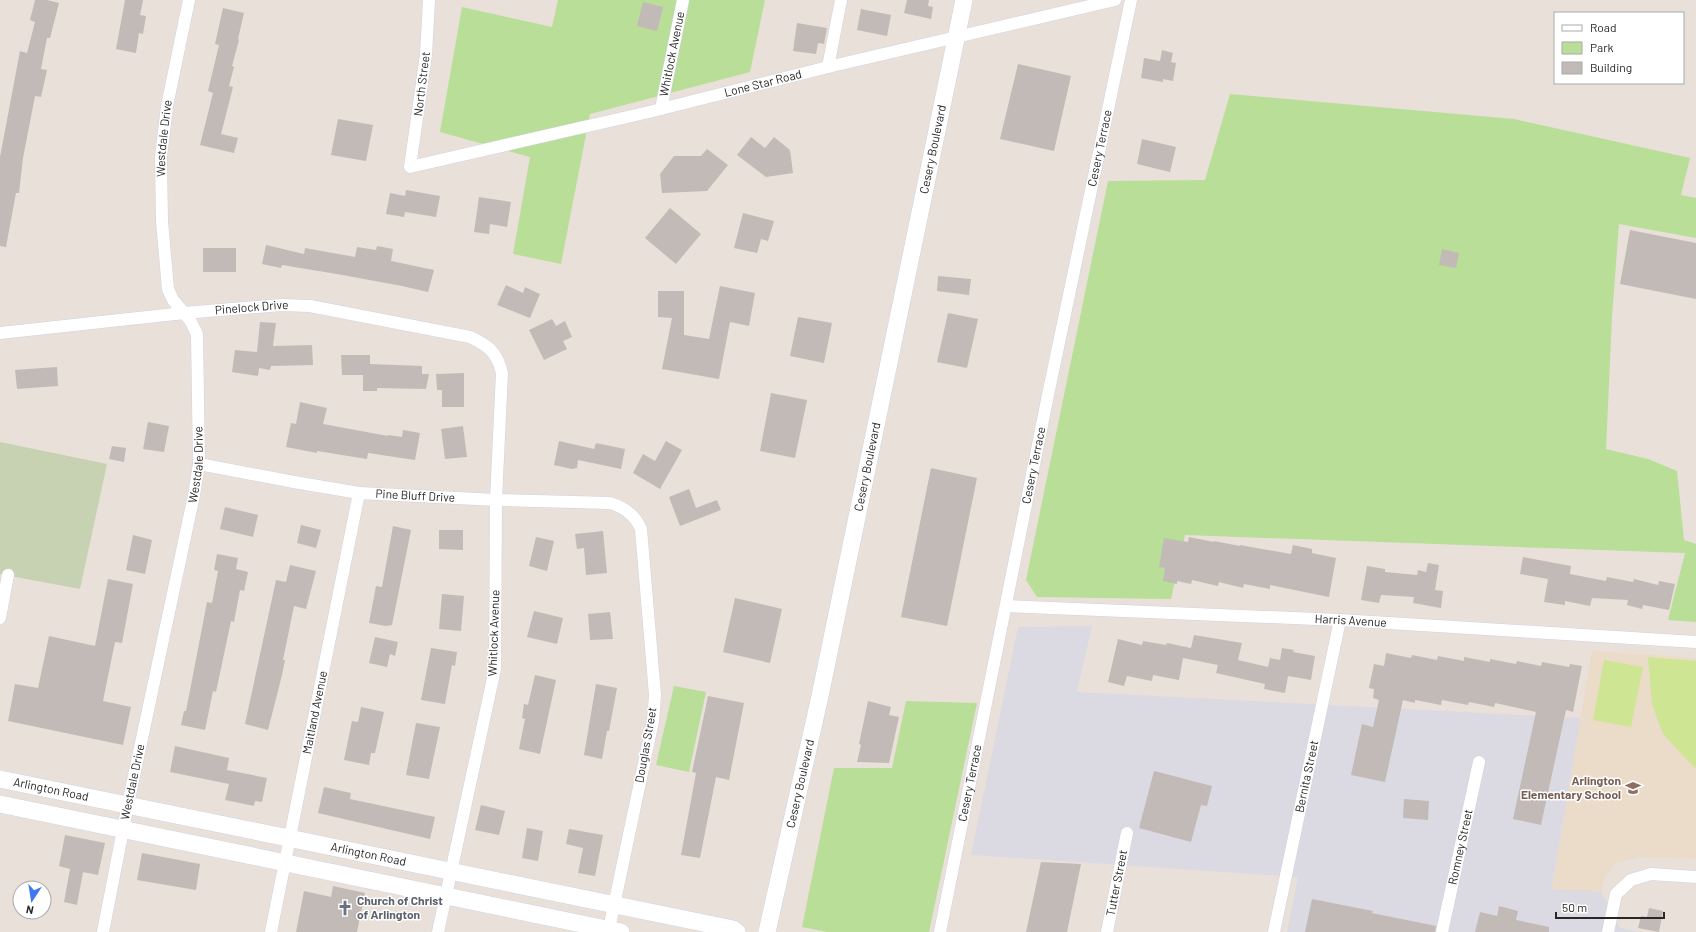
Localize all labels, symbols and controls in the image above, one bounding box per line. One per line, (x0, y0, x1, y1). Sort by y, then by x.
street label: Whitlock Avenue (656, 10, 687, 98)
legend (1554, 12, 1684, 84)
text: Road (1590, 20, 1617, 34)
text: Park (1590, 40, 1614, 54)
street label: North Street (410, 51, 432, 117)
text: Building (1590, 60, 1632, 74)
street label: Lone Star Road (723, 66, 803, 99)
street label: Westdale Drive (153, 98, 174, 177)
street label: Cesery Boulevard (916, 103, 948, 195)
street label: Cesery Terrace (1084, 108, 1114, 188)
street label: Pinelock Drive (214, 297, 289, 316)
street label: Cesery Boulevard (850, 421, 882, 512)
street label: Cesery Terrace (1018, 425, 1047, 505)
street label: Westdale Drive (185, 426, 205, 504)
street label: Pine Bluff Drive (375, 486, 456, 504)
street label: Whitlock Avenue (484, 589, 502, 676)
street label: Harris Avenue (1314, 611, 1387, 629)
street label: Maitland Avenue (299, 669, 329, 755)
street label: Douglas Street (631, 706, 659, 784)
street label: Cesery Boulevard (783, 738, 816, 829)
street label: Bernita Street (1291, 739, 1320, 814)
street label: Westdale Drive (117, 742, 147, 821)
street label: Cesery Terrace (954, 743, 984, 823)
place label: Arlington Elementary School (1521, 773, 1621, 801)
street label: Arlington Road (12, 774, 90, 803)
school or university icon: Arlington Elementary School (1624, 779, 1642, 797)
street label: Romney Street (1444, 808, 1475, 886)
street label: Arlington Road (330, 839, 407, 868)
street label: Tutter Street (1102, 848, 1129, 917)
north arrow (12, 880, 52, 920)
place label: Church of Christ of Arlington (357, 893, 443, 921)
scale bar (1556, 894, 1664, 920)
church icon: Church of Christ of Arlington (336, 899, 354, 917)
text: 50 m (1562, 900, 1587, 914)
text: N (25, 903, 35, 917)

